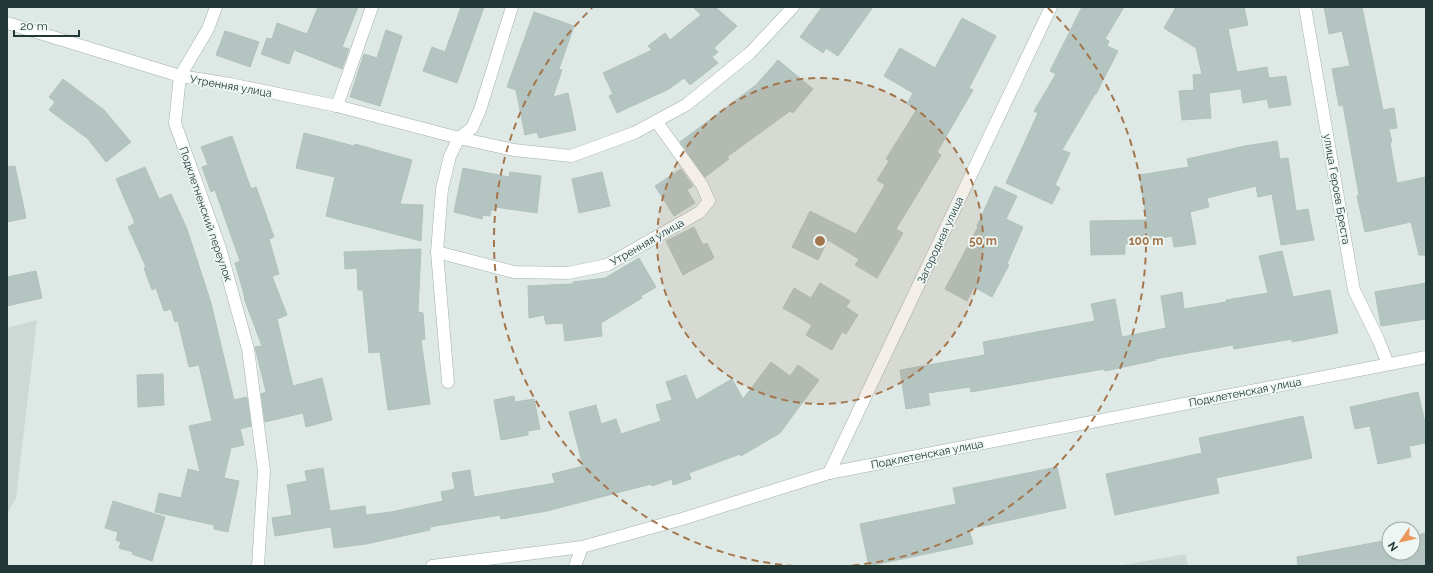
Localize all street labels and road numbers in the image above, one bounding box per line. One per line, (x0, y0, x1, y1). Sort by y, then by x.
street label: Утренняя улица (189, 73, 273, 100)
street label: улица Героев Бреста (1320, 133, 1353, 245)
street label: Подклетненский переулок (176, 145, 235, 284)
street label: Загородная улица (915, 195, 966, 286)
street label: Утренняя улица (608, 216, 686, 269)
street label: Подклетенская улица (1188, 375, 1302, 410)
street label: Подклетенская улица (870, 437, 984, 472)

